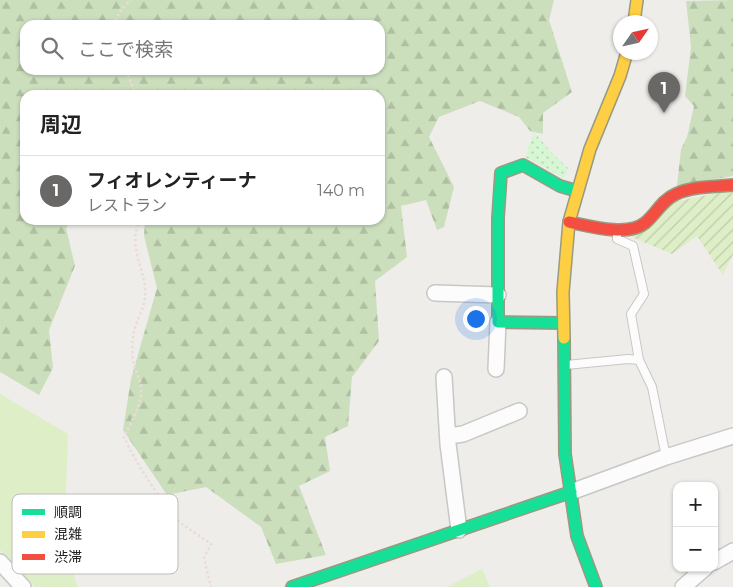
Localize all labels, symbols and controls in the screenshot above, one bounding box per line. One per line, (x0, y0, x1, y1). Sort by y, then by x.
north arrow (613, 15, 658, 60)
search box (20, 20, 385, 75)
icon: search (38, 34, 66, 62)
text: ここで検索 (78, 38, 173, 61)
pin: 1 (648, 72, 680, 113)
text: 周辺 (40, 112, 82, 137)
text: フィオレンティーナ (87, 169, 256, 192)
text: 1 (53, 181, 59, 200)
text: 140 m (317, 181, 365, 200)
text: レストラン (87, 196, 167, 215)
your location (463, 306, 489, 332)
map controls (673, 482, 718, 572)
button: + (673, 482, 718, 527)
legend (12, 494, 178, 574)
text: 順調 (54, 503, 82, 521)
text: 混雑 (54, 525, 82, 543)
button: − (673, 527, 718, 572)
text: 渋滞 (54, 548, 82, 566)

